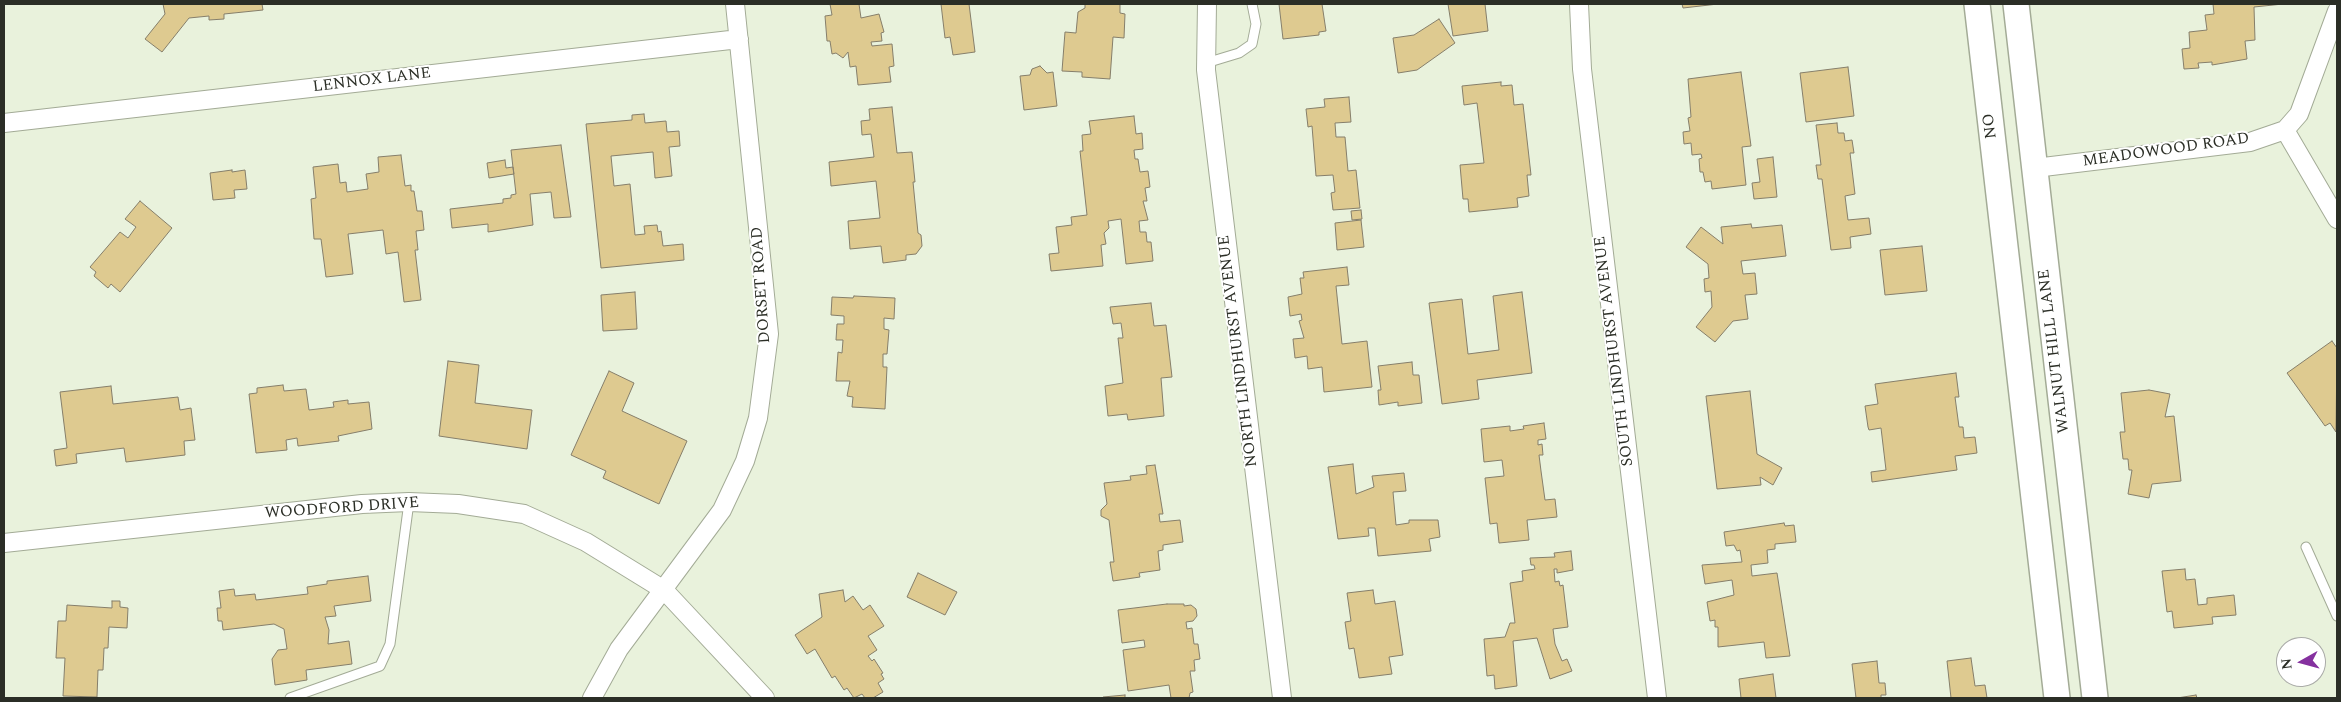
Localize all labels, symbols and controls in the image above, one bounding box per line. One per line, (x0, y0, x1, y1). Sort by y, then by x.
street label: LENNOX LANE (312, 64, 432, 98)
street label: NO (1980, 112, 2002, 140)
street label: MEADOWOOD ROAD (2081, 130, 2251, 172)
street label: DORSET ROAD (748, 226, 776, 344)
street label: NORTH LINDHURST AVENUE (1215, 234, 1263, 468)
street label: SOUTH LINDHURST AVENUE (1591, 235, 1639, 467)
street label: WALNUT HILL LANE (2035, 268, 2075, 434)
street label: WOODFORD DRIVE (264, 494, 420, 524)
north arrow (2276, 637, 2326, 687)
text: N (2275, 657, 2298, 671)

